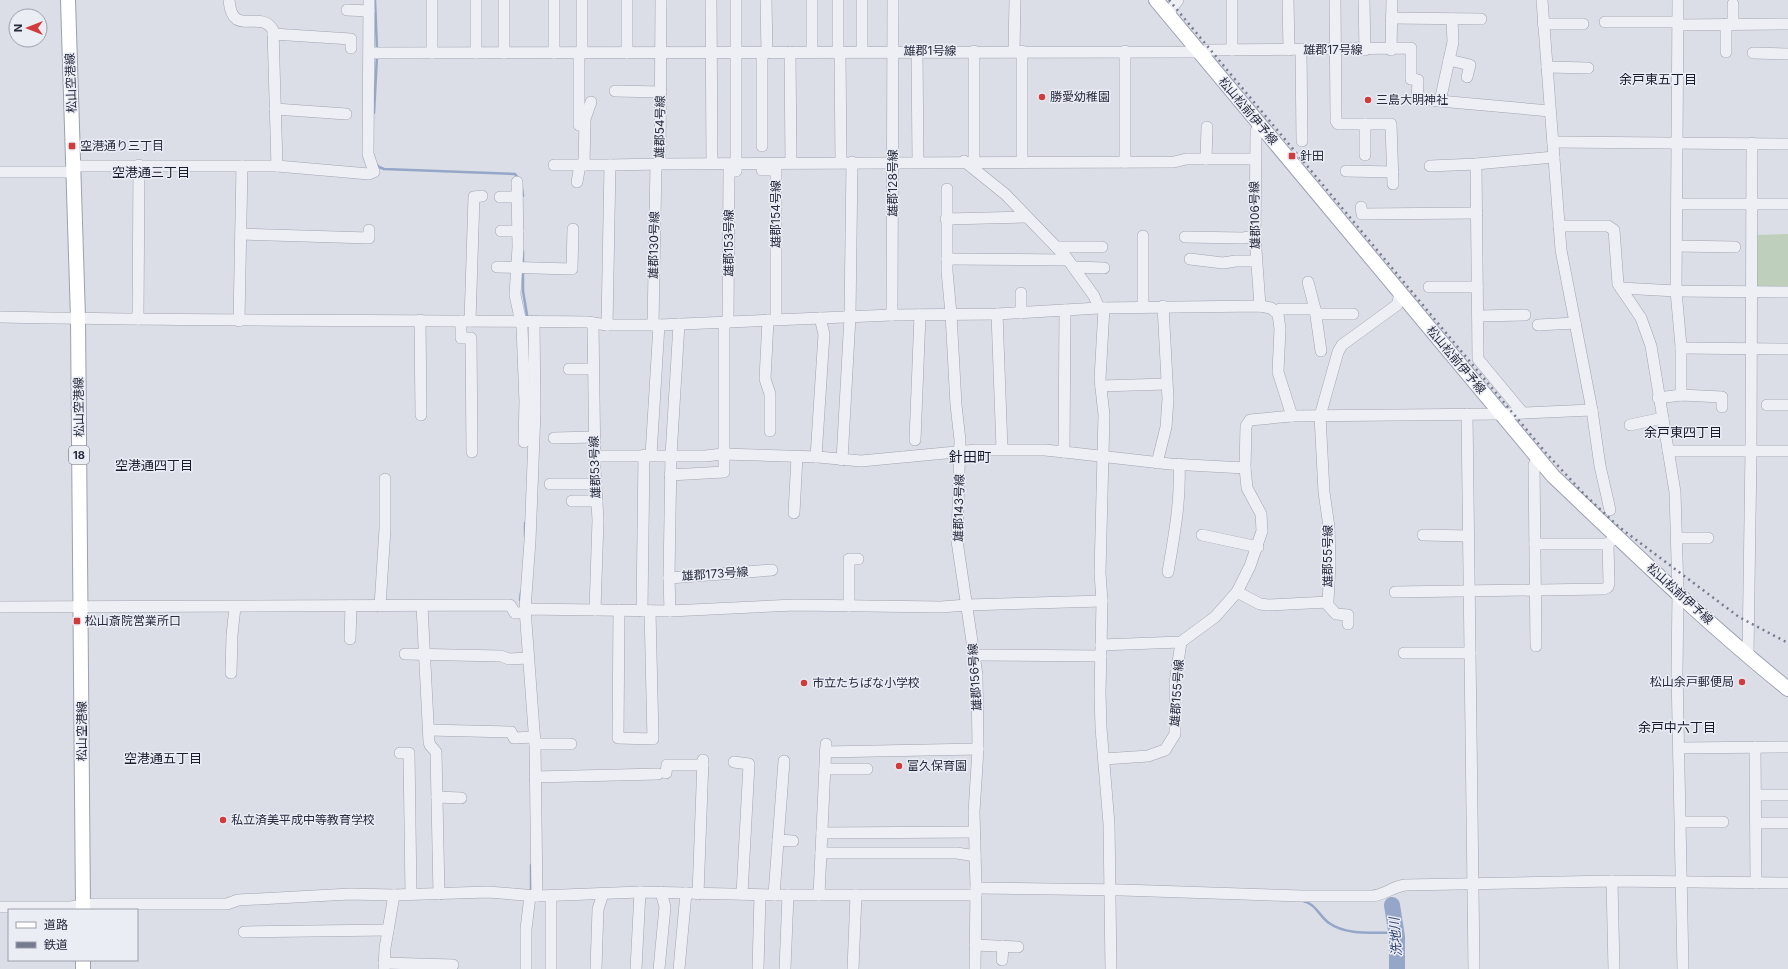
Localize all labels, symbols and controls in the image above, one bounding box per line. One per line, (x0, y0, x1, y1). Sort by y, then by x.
north arrow (8, 8, 48, 48)
text: N (11, 24, 25, 32)
street label: 雄郡17号線 (1303, 42, 1363, 57)
street label: 雄郡1号線 (904, 43, 956, 58)
street label: 松山空港線 (62, 53, 79, 113)
district label: 余戸東五丁目 (1619, 71, 1697, 87)
street label: 松山松前伊予線 (1216, 74, 1281, 148)
place label: 勝愛幼稚園 (1050, 89, 1110, 104)
marker: 勝愛幼稚園 (1037, 92, 1047, 102)
place label: 三島大明神社 (1376, 92, 1448, 107)
street label: 雄郡54号線 (651, 95, 668, 159)
marker: 三島大明神社 (1363, 95, 1373, 105)
place label: 空港通り三丁目 (80, 138, 164, 153)
marker: 空港通り三丁目 (67, 141, 77, 151)
place label: 針田 (1300, 148, 1324, 163)
street label: 雄郡128号線 (885, 149, 900, 217)
marker: 針田 (1287, 151, 1297, 161)
district label: 空港通三丁目 (112, 164, 190, 180)
street label: 雄郡154号線 (768, 180, 783, 248)
street label: 雄郡106号線 (1246, 181, 1263, 249)
street label: 雄郡153号線 (721, 209, 736, 277)
street label: 雄郡130号線 (645, 211, 662, 279)
street label: 松山松前伊予線 (1424, 323, 1489, 397)
street label: 松山空港線 (70, 377, 87, 437)
district label: 余戸東四丁目 (1644, 424, 1722, 440)
street label: 雄郡53号線 (586, 435, 603, 499)
road number: 18 (69, 446, 89, 464)
district label: 針田町 (949, 448, 991, 465)
district label: 空港通四丁目 (115, 457, 193, 473)
street label: 雄郡143号線 (950, 474, 967, 542)
street label: 雄郡55号線 (1320, 525, 1335, 587)
street label: 松山松前伊予線 (1644, 560, 1717, 627)
street label: 雄郡173号線 (681, 564, 749, 583)
place label: 松山斎院営業所口 (85, 613, 181, 628)
marker: 松山斎院営業所口 (72, 616, 82, 626)
street label: 雄郡156号線 (965, 643, 984, 711)
street label: 雄郡155号線 (1167, 659, 1186, 727)
place label: 松山余戸郵便局 (1650, 674, 1734, 689)
place label: 市立たちばな小学校 (812, 675, 920, 690)
marker: 松山余戸郵便局 (1737, 677, 1747, 687)
marker: 市立たちばな小学校 (799, 678, 809, 688)
street label: 松山空港線 (74, 701, 89, 761)
district label: 余戸中六丁目 (1638, 719, 1716, 735)
district label: 空港通五丁目 (124, 750, 202, 766)
place label: 富久保育園 (907, 758, 967, 773)
marker: 富久保育園 (894, 761, 904, 771)
place label: 私立済美平成中等教育学校 (231, 812, 375, 827)
marker: 私立済美平成中等教育学校 (218, 815, 228, 825)
legend (8, 909, 138, 961)
water label: 洗地川 (1386, 915, 1404, 957)
text: 道路 (44, 917, 68, 932)
text: 鉄道 (44, 937, 68, 952)

